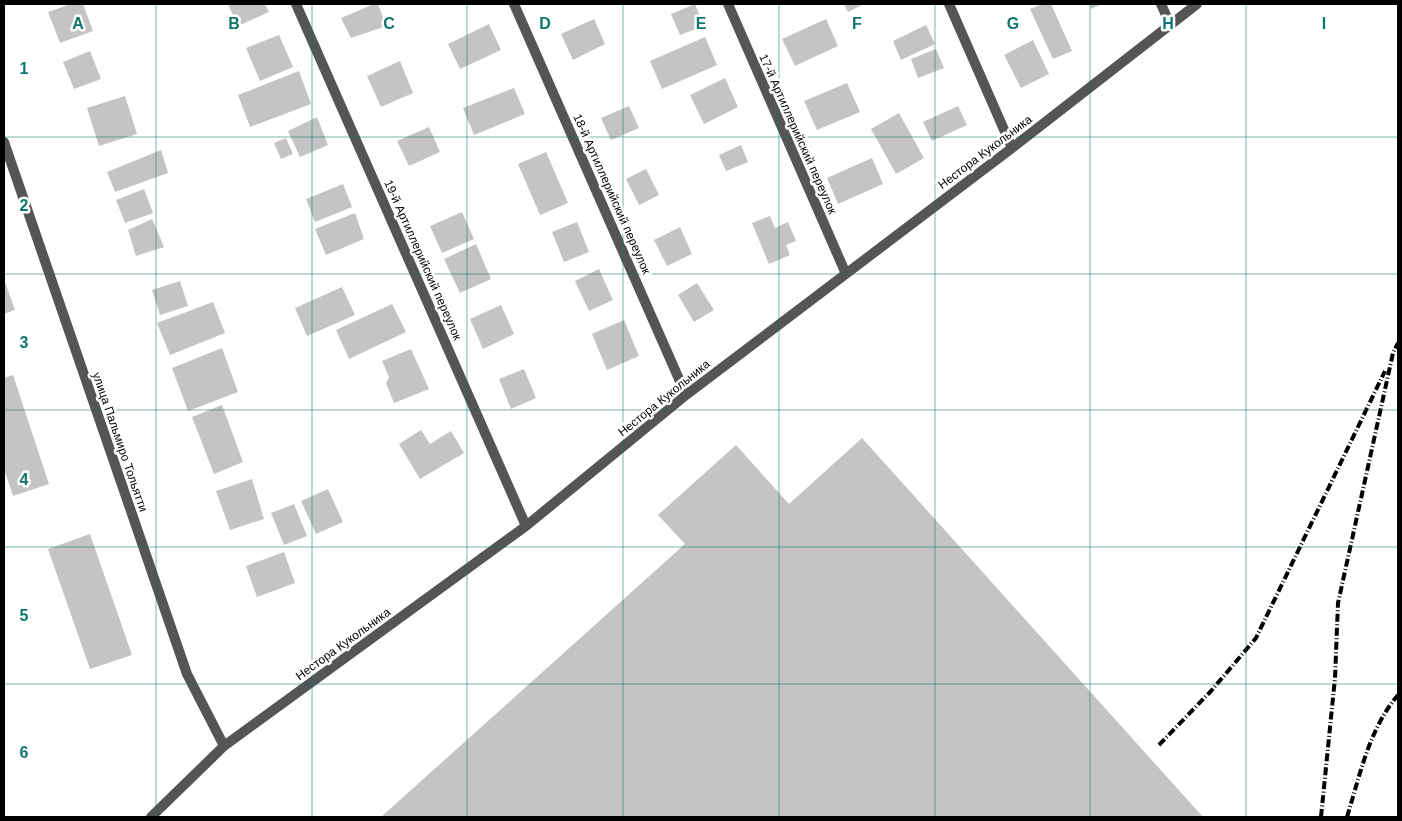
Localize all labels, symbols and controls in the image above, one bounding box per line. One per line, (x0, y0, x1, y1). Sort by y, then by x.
text: A (72, 15, 84, 32)
text: B (228, 15, 240, 32)
text: C (383, 15, 395, 32)
text: D (539, 15, 551, 32)
text: E (696, 15, 707, 32)
text: F (852, 15, 862, 32)
text: G (1007, 15, 1019, 32)
text: H (1162, 15, 1174, 32)
text: I (1322, 15, 1326, 32)
street label: 17-й Артиллерийский переулок (756, 52, 840, 217)
text: 1 (20, 60, 29, 77)
street label: 18-й Артиллерийский переулок (570, 112, 654, 277)
street label: Нестора Кукольника (935, 112, 1035, 192)
street label: 19-й Артиллерийский переулок (381, 178, 465, 343)
text: 2 (20, 197, 29, 214)
text: 3 (20, 334, 29, 351)
street label: Нестора Кукольника (615, 357, 713, 439)
street label: улица Пальмиро Тольятти (89, 370, 151, 514)
text: 4 (20, 471, 29, 488)
street label: Нестора Кукольника (293, 605, 393, 683)
text: 5 (20, 607, 29, 624)
text: 6 (20, 744, 29, 761)

